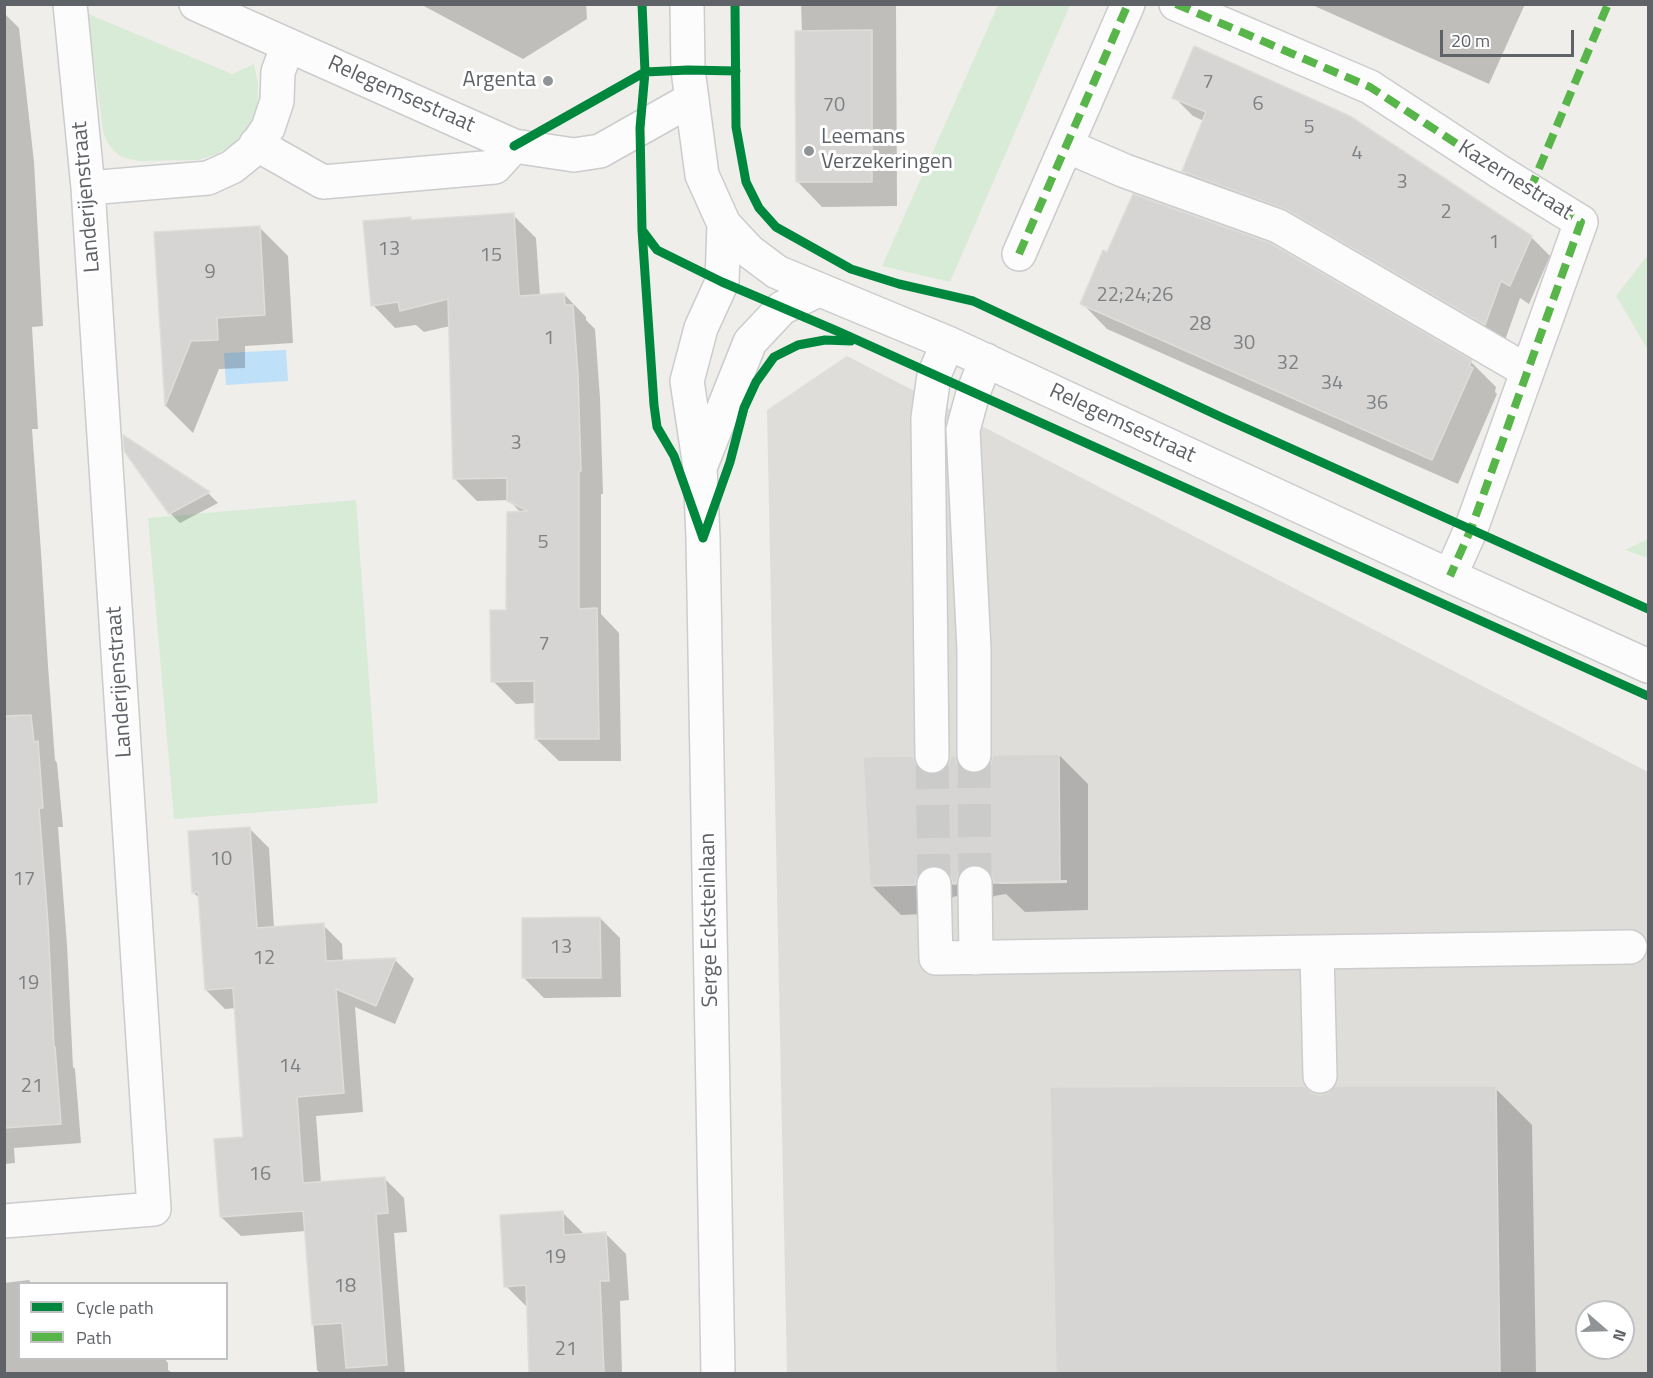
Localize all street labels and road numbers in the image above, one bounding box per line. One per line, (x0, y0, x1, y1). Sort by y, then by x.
street label: Relegemsestraat (323, 51, 479, 139)
street label: Landerijenstraat (67, 120, 107, 274)
street label: Kazernestraat (1453, 135, 1577, 227)
street label: Relegemsestraat (1045, 379, 1199, 469)
street label: Landerijenstraat (102, 605, 138, 759)
street label: Serge Ecksteinlaan (695, 833, 725, 1007)

